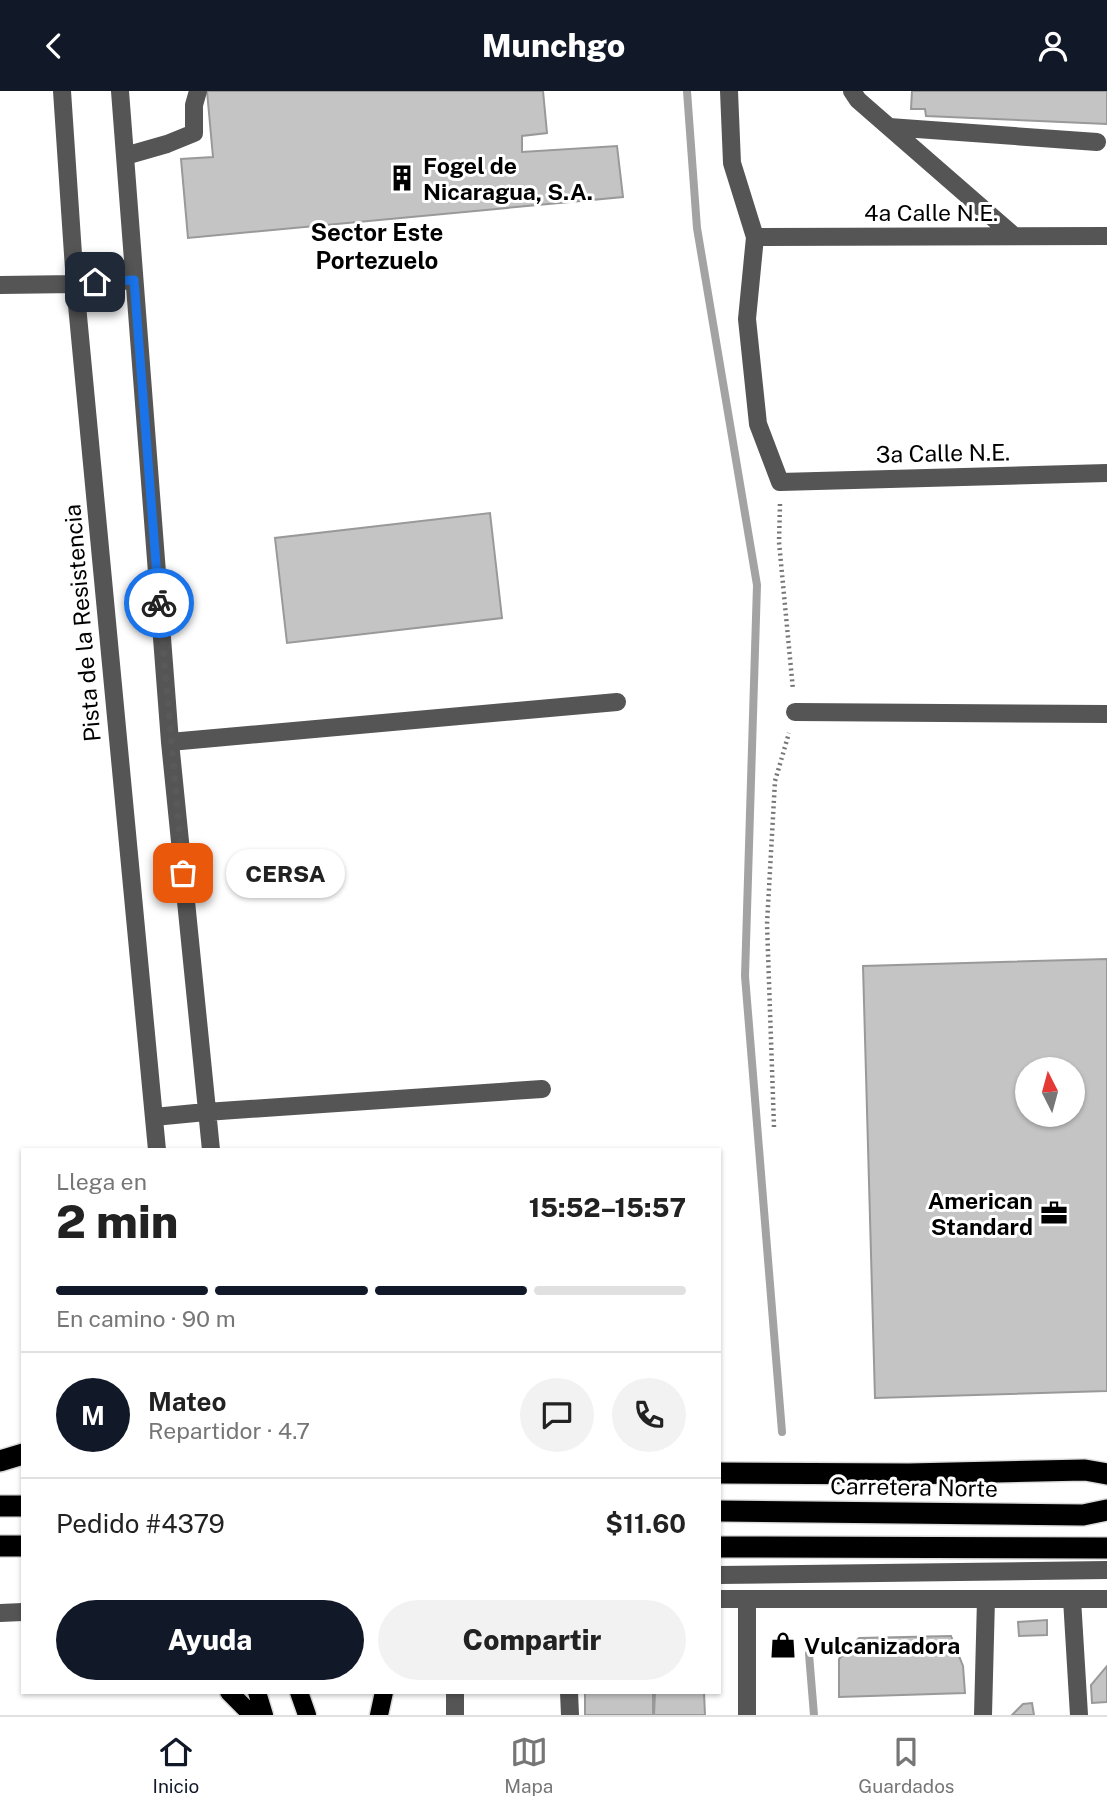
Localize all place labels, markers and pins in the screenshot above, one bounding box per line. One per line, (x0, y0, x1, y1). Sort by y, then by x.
place label: Fogel de Nicaragua, S.A. (423, 152, 593, 205)
building icon: Fogel de Nicaragua, S.A. (387, 163, 417, 193)
pin (65, 252, 125, 312)
pin (153, 843, 213, 903)
callout: CERSA (225, 849, 344, 897)
place label: American Standard (928, 1187, 1033, 1240)
office icon: American Standard (1039, 1198, 1069, 1228)
shop icon: Vulcanizadora (768, 1630, 798, 1660)
place label: Vulcanizadora (804, 1632, 960, 1659)

